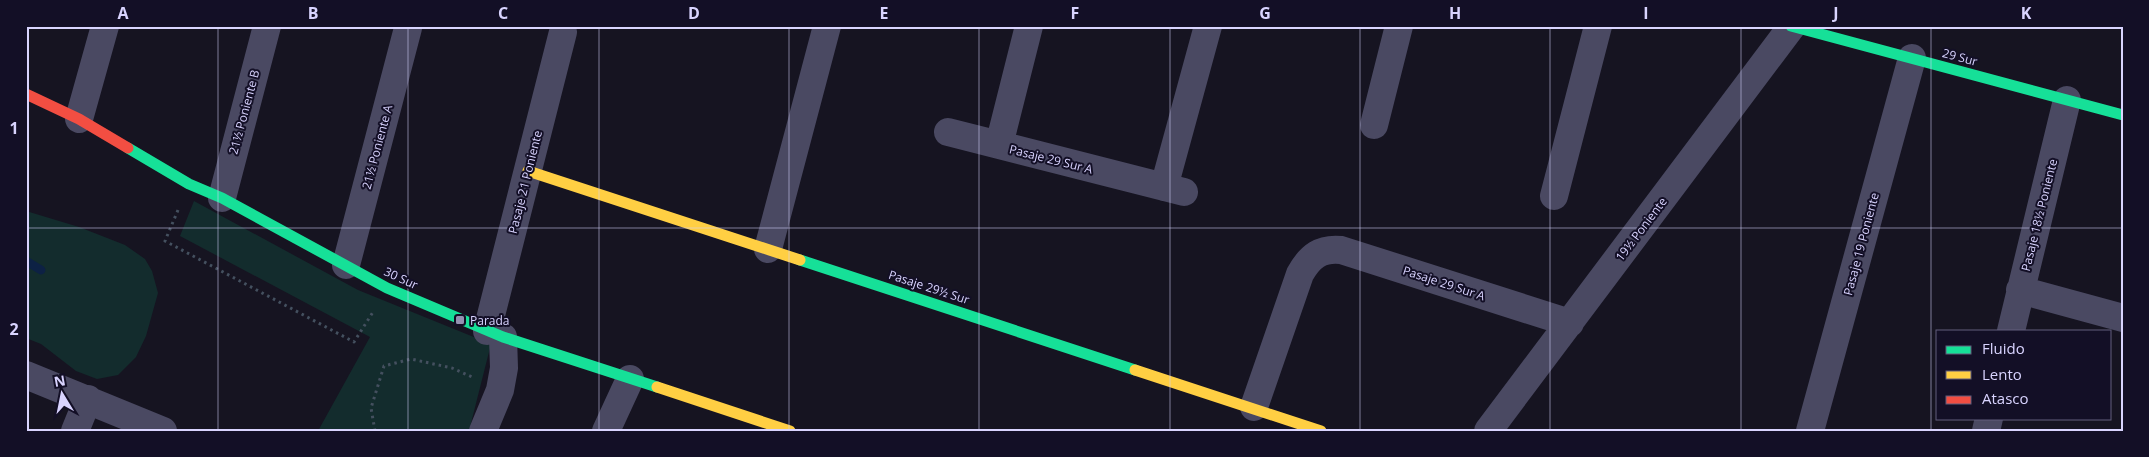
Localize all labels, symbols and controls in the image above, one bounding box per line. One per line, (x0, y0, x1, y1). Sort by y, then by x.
text: A (117, 2, 129, 24)
text: B (308, 2, 318, 24)
text: C (498, 2, 508, 24)
text: D (688, 2, 700, 24)
text: E (880, 2, 889, 24)
text: F (1071, 2, 1079, 24)
text: G (1259, 2, 1271, 24)
text: H (1449, 2, 1461, 24)
text: I (1643, 2, 1649, 24)
text: J (1831, 2, 1839, 24)
text: K (2021, 2, 2032, 24)
street label: 29 Sur (1941, 44, 1980, 70)
street label: 21½ Poniente B (225, 68, 264, 156)
street label: 21½ Poniente A (358, 103, 397, 191)
text: 1 (9, 117, 19, 139)
street label: Pasaje 21 Poniente (504, 128, 546, 235)
street label: Pasaje 29 Sur A (1007, 140, 1095, 178)
street label: Pasaje 18½ Poniente (2017, 157, 2061, 273)
street label: Pasaje 19 Poniente (1839, 190, 1883, 297)
street label: 19½ Poniente (1611, 193, 1671, 264)
street label: Pasaje 29 Sur A (1401, 262, 1488, 304)
street label: 30 Sur (381, 263, 421, 293)
street label: Pasaje 29½ Sur (886, 266, 972, 308)
place label: Parada (470, 312, 509, 329)
marker: Parada (454, 314, 466, 326)
text: 2 (9, 318, 19, 340)
legend (1936, 330, 2112, 420)
text: Fluido (1982, 338, 2025, 358)
text: Lento (1982, 364, 2022, 384)
north arrow (38, 370, 88, 420)
text: N (52, 370, 67, 391)
text: Atasco (1982, 388, 2029, 408)

